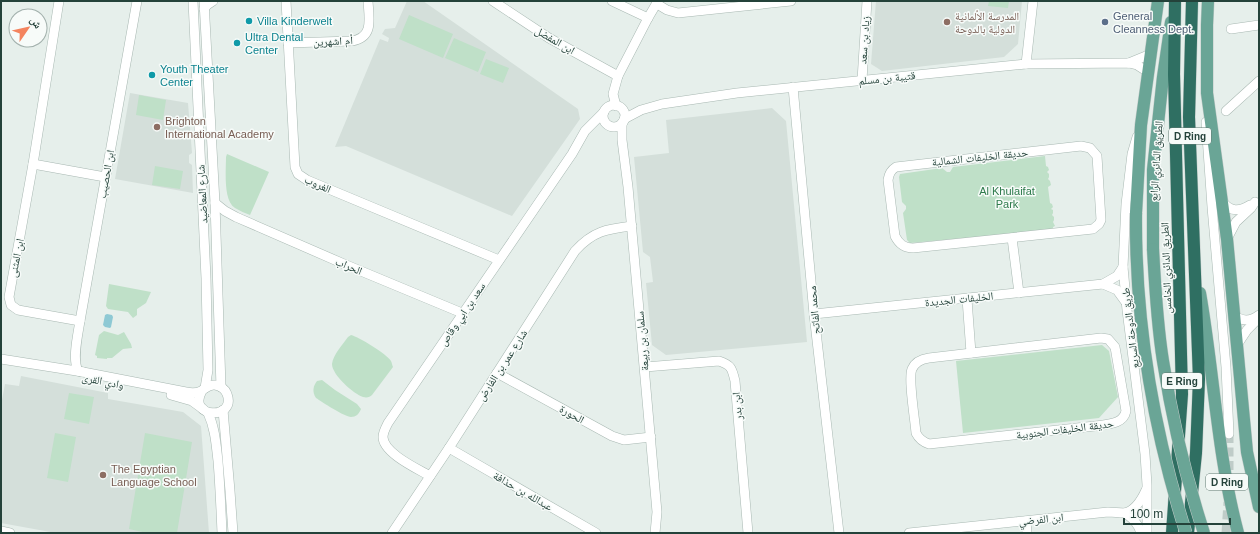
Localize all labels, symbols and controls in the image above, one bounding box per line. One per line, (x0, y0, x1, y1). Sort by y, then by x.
north arrow (8, 8, 48, 48)
place label: المدرسة الألمانية الدولية بالدوحة (955, 10, 1019, 35)
place label: General Cleanness Dept. (1113, 10, 1194, 35)
text: ش (26, 14, 45, 32)
place label: Villa Kinderwelt (257, 15, 332, 27)
marker: Villa Kinderwelt (244, 16, 254, 26)
street label: زياد بن سعد (856, 16, 873, 64)
marker: المدرسة الألمانية الدولية بالدوحة (942, 17, 952, 27)
marker: General Cleanness Dept. (1100, 17, 1110, 27)
street label: ابن المفضل (532, 24, 577, 57)
place label: Ultra Dental Center (245, 31, 303, 56)
street label: أم اشهرين (313, 33, 353, 49)
marker: Ultra Dental Center (232, 38, 242, 48)
place label: Youth Theater Center (160, 63, 229, 88)
street label: قتيبة بن مسلم (858, 69, 917, 89)
marker: Youth Theater Center (147, 70, 157, 80)
place label: Brighton International Academy (165, 115, 274, 140)
street label: الطريق الدائري الرابع (1147, 120, 1168, 202)
marker: Brighton International Academy (152, 122, 162, 132)
road number: D Ring (1169, 128, 1211, 144)
street label: حديقة الخليفات الشمالية (931, 146, 1029, 168)
street label: ابن الحصيب (96, 149, 117, 199)
street label: شارع المعاضيد (194, 164, 211, 224)
street label: الغروب (303, 173, 333, 195)
park label: Al Khulaifat Park (979, 185, 1035, 210)
street label: الطريق الدائري الخامس (1158, 222, 1176, 314)
street label: ابن المثنى (6, 238, 27, 279)
street label: الحراب (334, 255, 364, 277)
street label: سعد بن ابي وقاص (436, 280, 490, 349)
street label: محمد الفاتح (806, 285, 823, 335)
street label: طريق الدوحة السريع (1119, 287, 1142, 369)
street label: الخليفات الجديدة (924, 289, 994, 309)
street label: سلمان بن ربيعة (633, 310, 652, 371)
street label: شارع عمر بن الفارض (475, 327, 530, 403)
street label: وادي القرى (80, 371, 125, 394)
road number: E Ring (1162, 373, 1202, 389)
street label: ابن بدر (730, 392, 745, 421)
street label: الحورة (558, 402, 586, 426)
street label: حديقة الخليفات الجنوبية (1015, 417, 1115, 441)
place label: The Egyptian Language School (111, 463, 197, 488)
street label: عبدالله بن حذافة (491, 469, 555, 514)
marker: The Egyptian Language School (98, 470, 108, 480)
road number: D Ring (1206, 474, 1248, 490)
scale bar (1124, 500, 1230, 526)
text: 100 m (1130, 507, 1163, 521)
street label: ابن الفرضي (1018, 511, 1064, 530)

